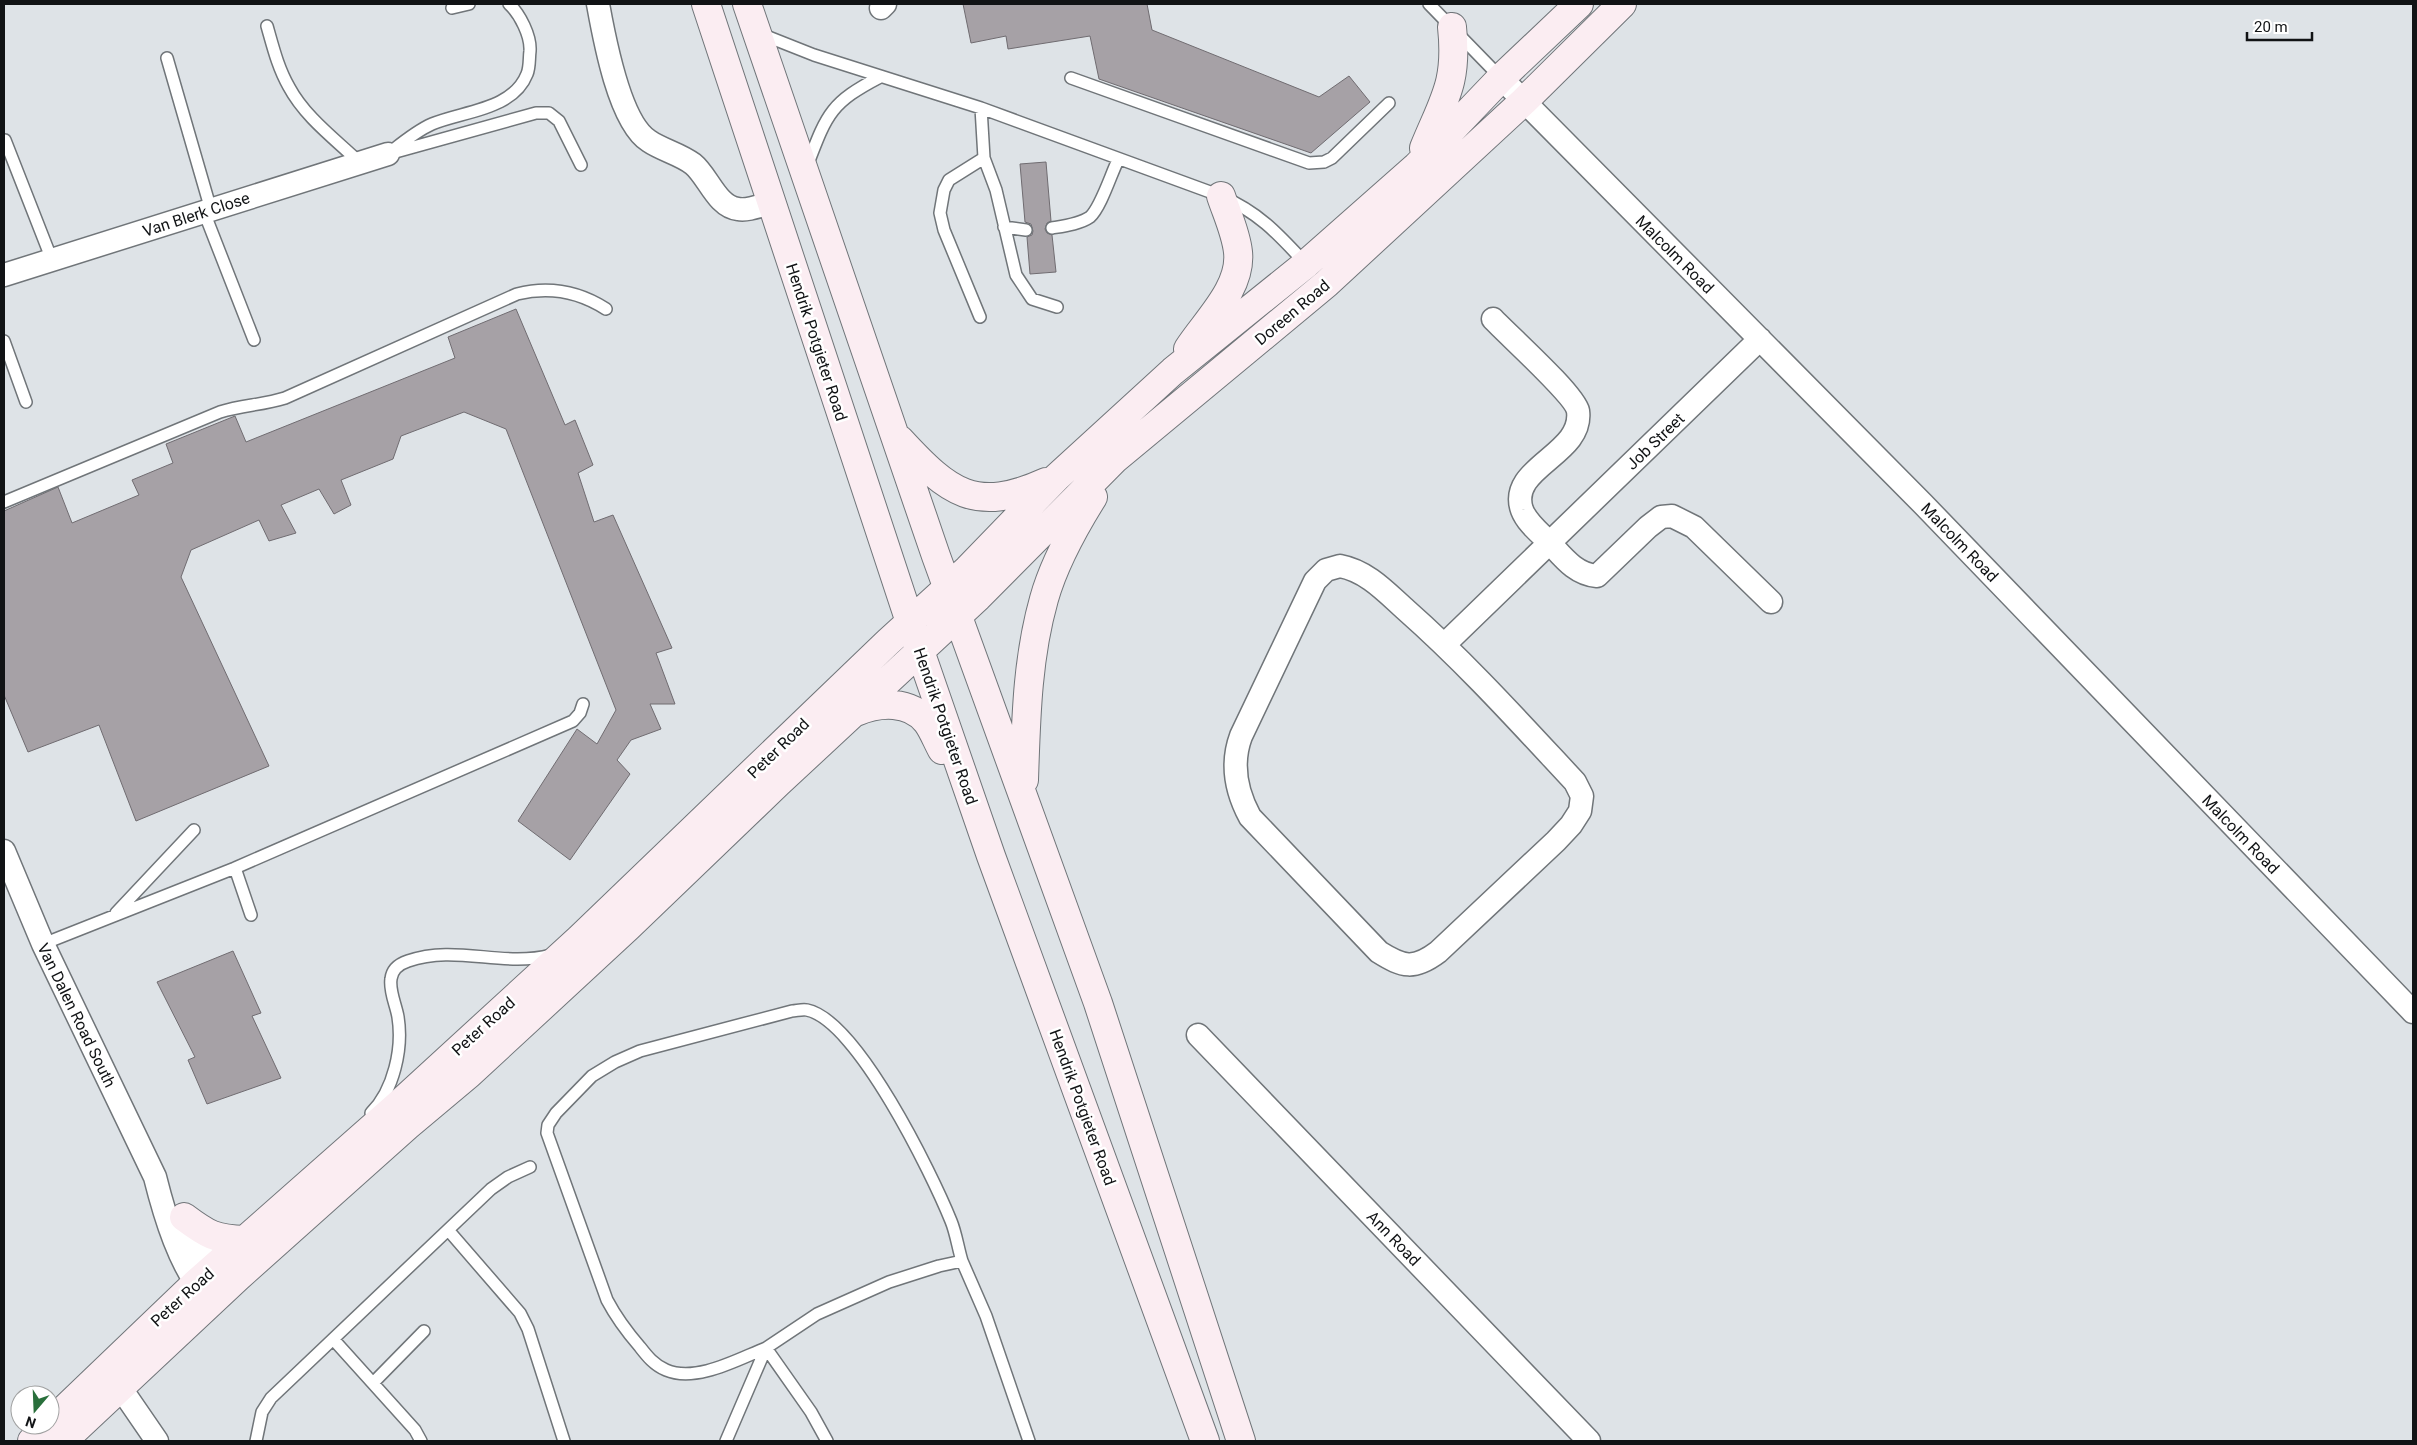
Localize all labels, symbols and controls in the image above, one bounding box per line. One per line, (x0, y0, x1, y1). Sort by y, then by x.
scale bar (2247, 10, 2312, 42)
text: 20 m (2254, 18, 2288, 36)
street label: Van Blerk Close (140, 188, 252, 241)
street label: Malcolm Road (1632, 211, 1718, 297)
street label: Hendrik Potgieter Road (782, 261, 851, 423)
street label: Doreen Road (1251, 276, 1333, 349)
street label: Job Street (1622, 409, 1688, 474)
street label: Malcolm Road (1917, 499, 2002, 586)
street label: Hendrik Potgieter Road (910, 645, 981, 807)
street label: Peter Road (744, 714, 813, 782)
street label: Malcolm Road (2198, 791, 2283, 878)
street label: Van Dalen Road South (33, 940, 120, 1090)
street label: Peter Road (448, 993, 519, 1060)
street label: Hendrik Potgieter Road (1045, 1027, 1120, 1188)
street label: Ann Road (1363, 1207, 1424, 1270)
street label: Peter Road (147, 1264, 218, 1331)
north arrow (10, 1385, 60, 1435)
text: N (23, 1413, 38, 1431)

